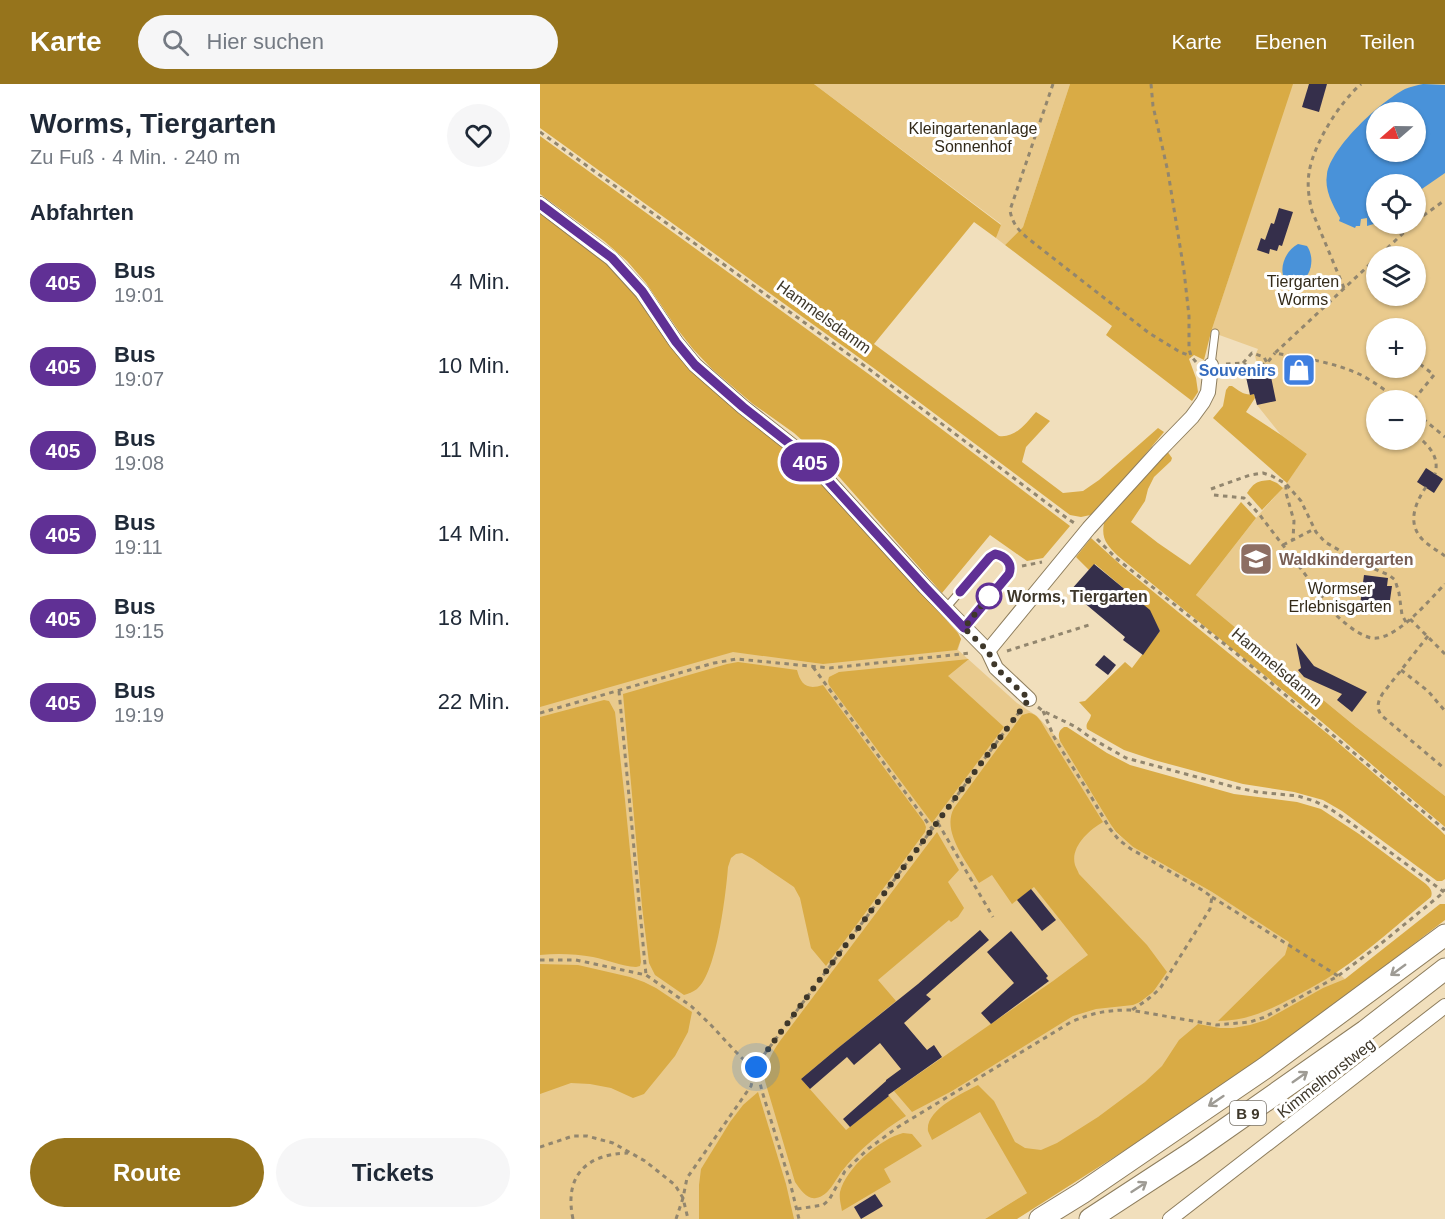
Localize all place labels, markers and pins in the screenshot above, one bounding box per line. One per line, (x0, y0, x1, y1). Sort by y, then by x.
shop icon: Souvenirs (1281, 352, 1317, 388)
place label: Souvenirs (1199, 362, 1276, 379)
school or university icon: Waldkindergarten (1238, 541, 1274, 577)
place label: Waldkindergarten (1279, 551, 1414, 568)
marker: Worms, Tiergarten (976, 583, 1002, 609)
place label: Worms, Tiergarten (1007, 588, 1148, 605)

